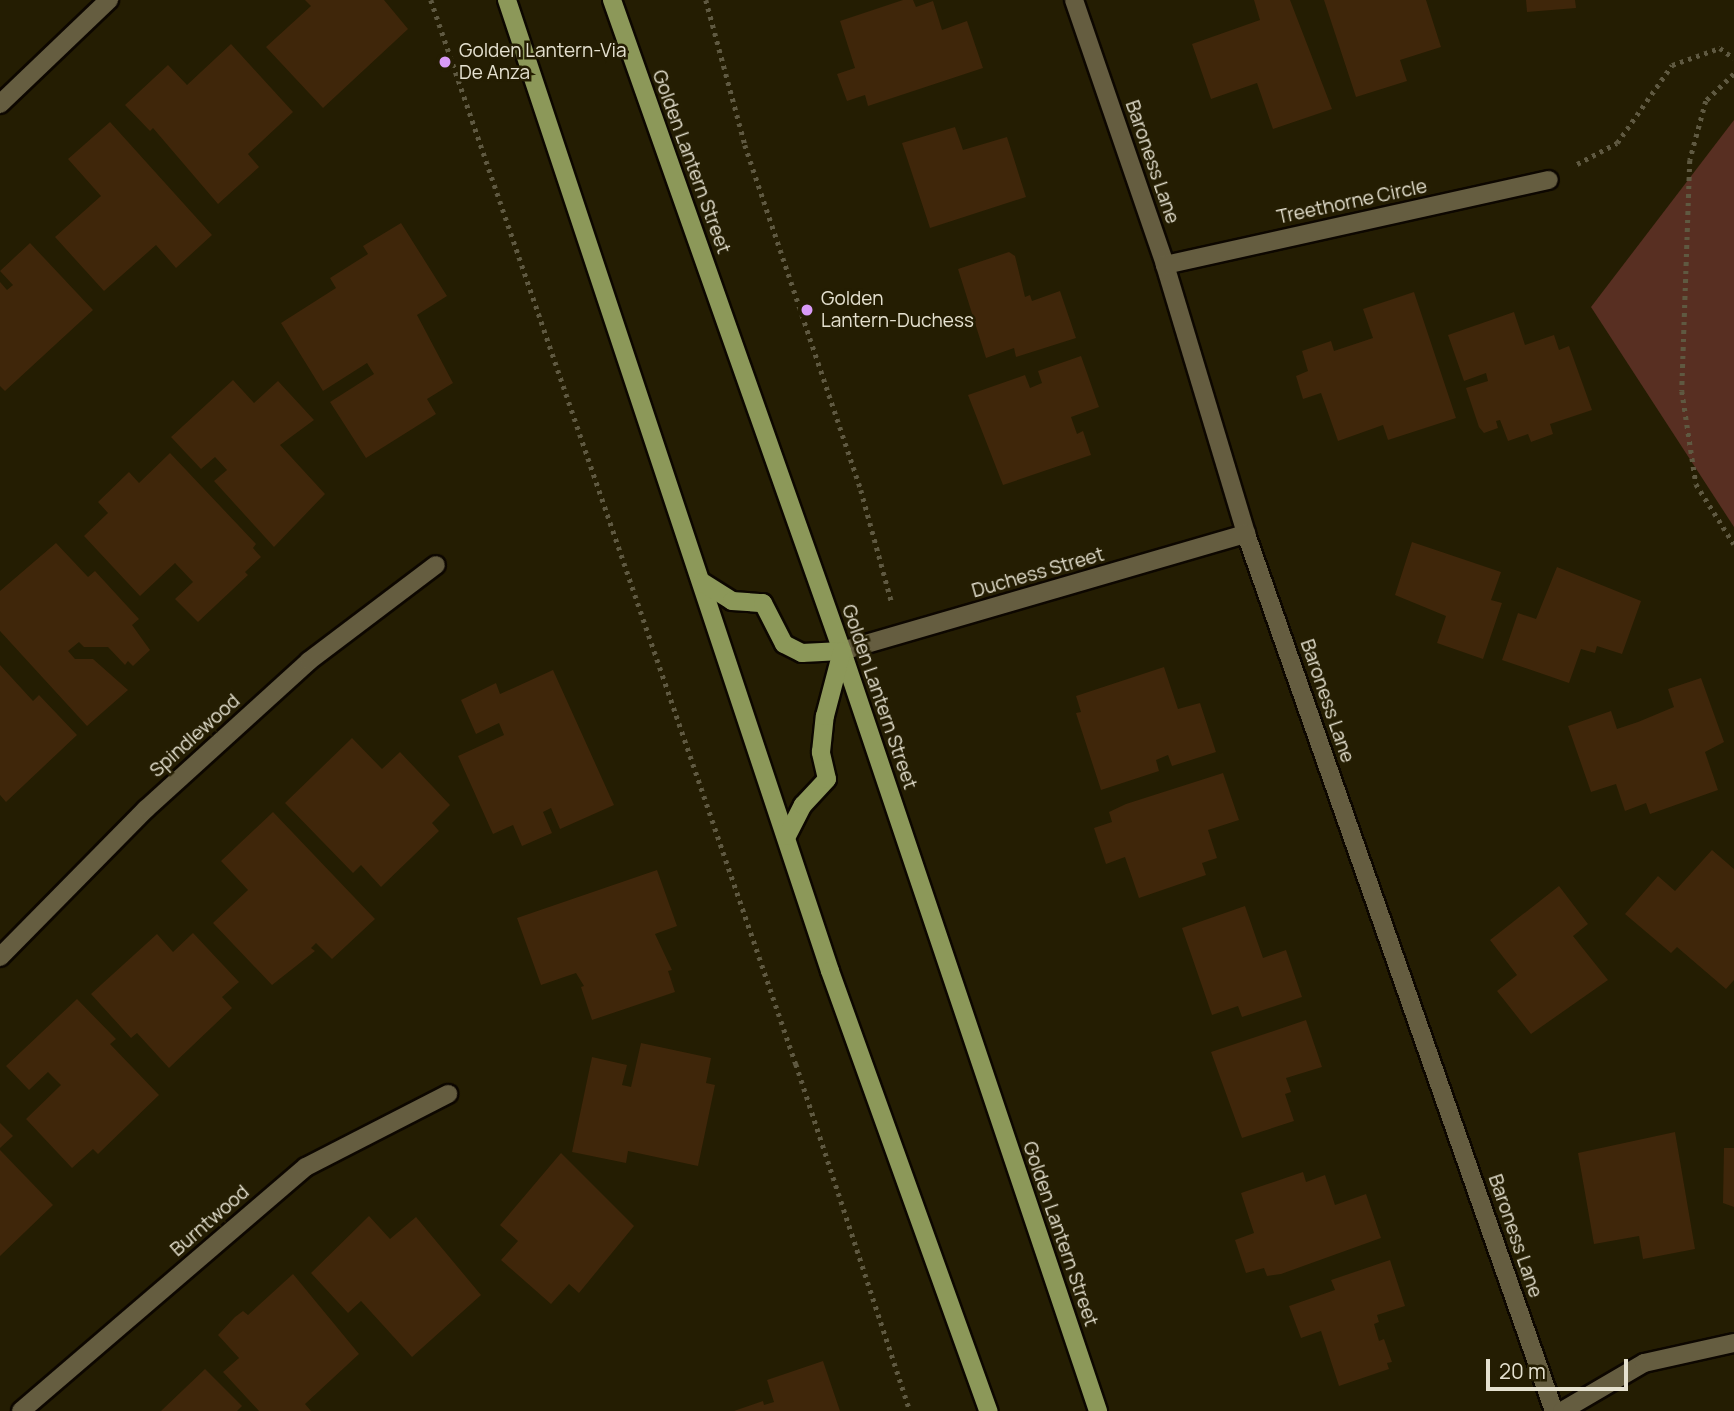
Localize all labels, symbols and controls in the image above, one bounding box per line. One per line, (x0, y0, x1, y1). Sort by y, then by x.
place label: Golden Lantern-Via De Anza (459, 40, 626, 84)
marker: Golden Lantern-Via De Anza (437, 54, 453, 70)
street label: Golden Lantern Street (647, 67, 735, 257)
street label: Baroness Lane (1120, 97, 1184, 227)
street label: Treethorne Circle (1275, 175, 1429, 229)
place label: Golden Lantern-Duchess (821, 288, 974, 332)
marker: Golden Lantern-Duchess (799, 302, 815, 318)
street label: Duchess Street (969, 543, 1107, 603)
street label: Golden Lantern Street (837, 602, 921, 792)
street label: Baroness Lane (1295, 636, 1359, 766)
street label: Spindlewood (145, 690, 245, 782)
street label: Golden Lantern Street (1018, 1139, 1102, 1329)
street label: Baroness Lane (1483, 1171, 1547, 1301)
street label: Burntwood (166, 1181, 254, 1261)
scale bar (1489, 1344, 1631, 1388)
text: 20 m (1499, 1357, 1546, 1385)

